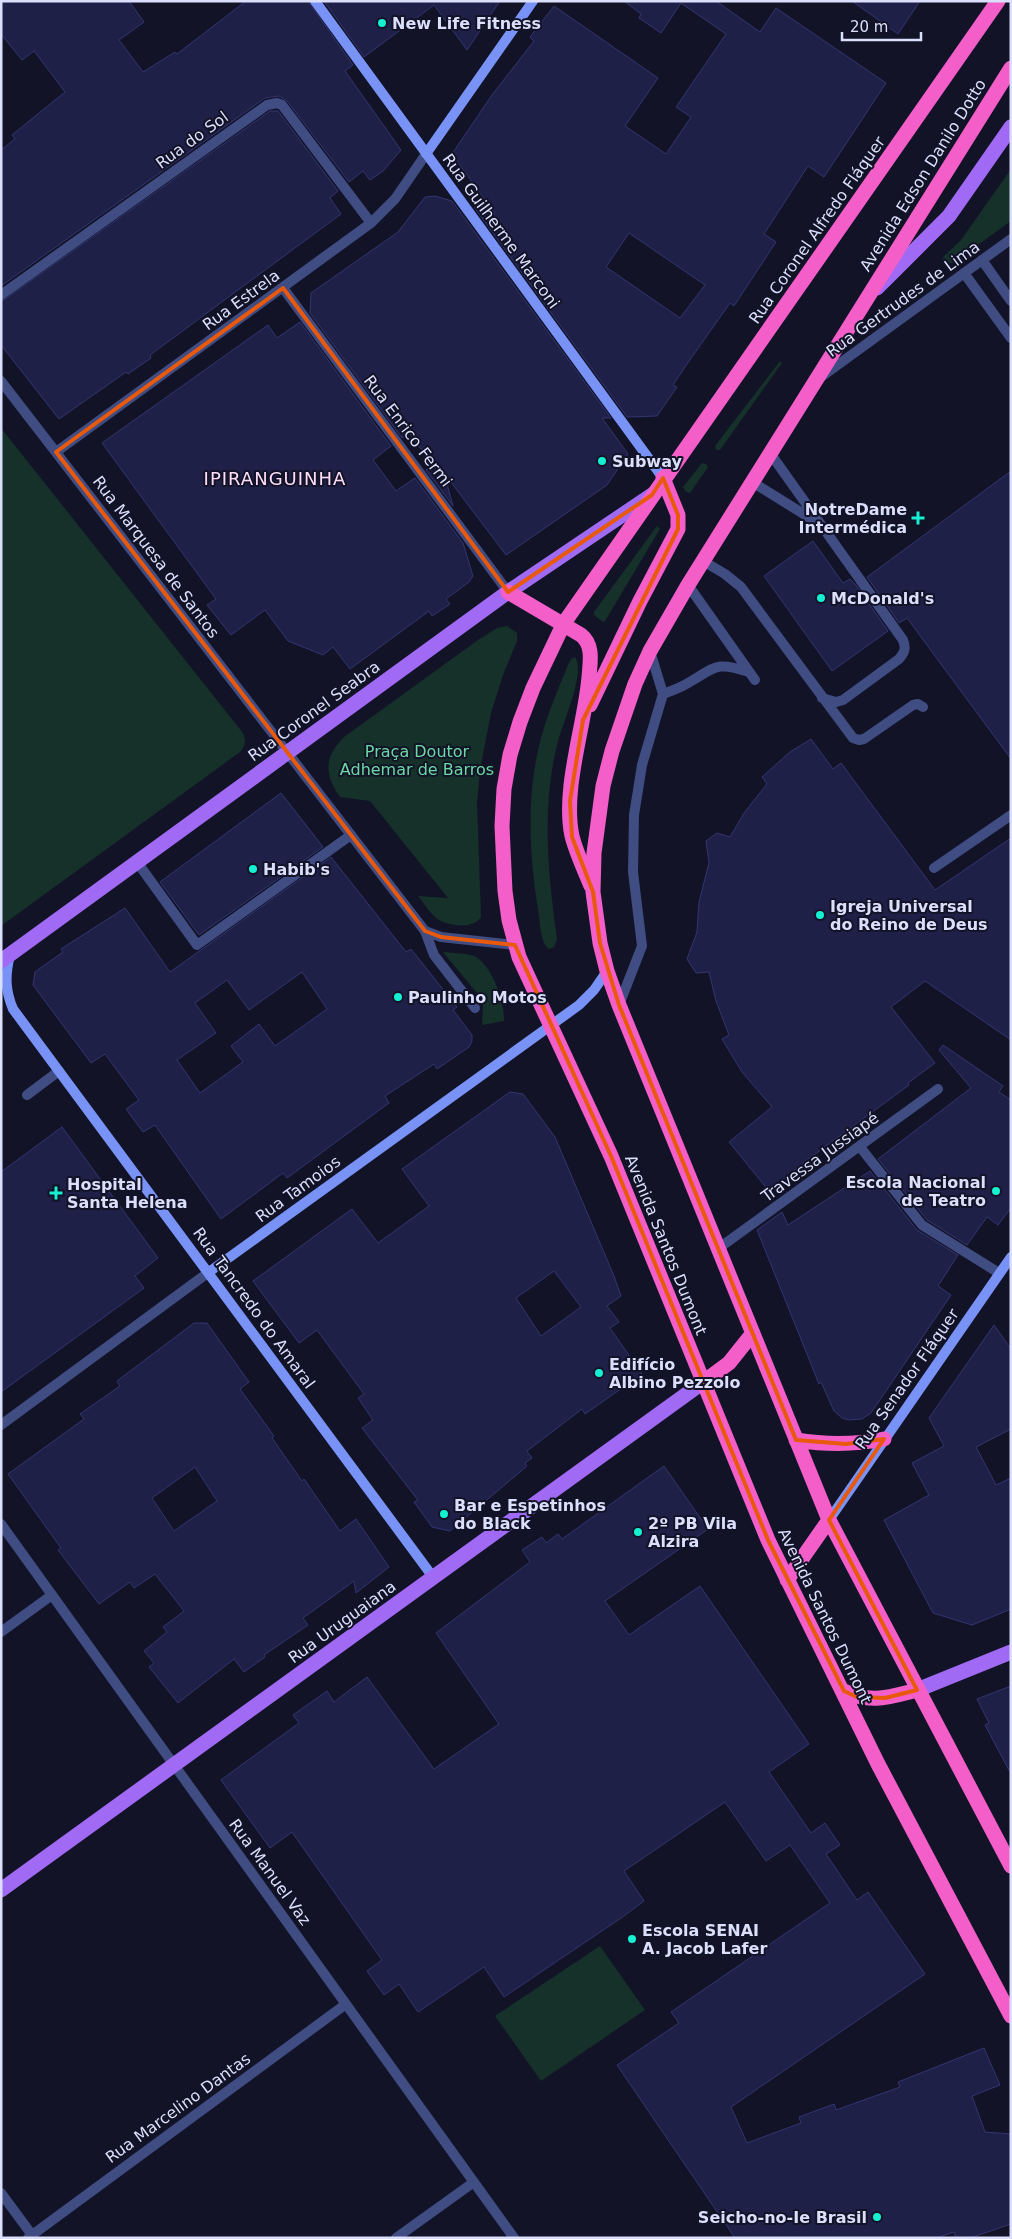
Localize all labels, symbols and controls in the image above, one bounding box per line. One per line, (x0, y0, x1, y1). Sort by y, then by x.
scale bar (842, 10, 921, 42)
place label: New Life Fitness (392, 14, 541, 33)
marker: New Life Fitness (376, 17, 388, 29)
text: 20 m (850, 18, 888, 36)
street label: Avenida Edson Danilo Dotto (856, 75, 990, 275)
street label: Rua do Sol (152, 107, 232, 173)
street label: Rua Coronel Alfredo Fláquer (745, 132, 889, 327)
street label: Rua Guilherme Marconi (438, 150, 564, 312)
street label: Rua Gertrudes de Lima (823, 237, 983, 361)
street label: Rua Estrela (199, 266, 283, 334)
street label: Rua Enrico Fermi (360, 371, 456, 491)
place label: Subway (612, 452, 682, 471)
marker: Subway (596, 455, 608, 467)
district label: IPIRANGUINHA (204, 468, 346, 489)
street label: Rua Marquesa de Santos (89, 472, 223, 642)
place label: NotreDame Intermédica (799, 500, 907, 537)
marker: NotreDame Intermédica (911, 511, 925, 525)
place label: McDonald's (831, 589, 934, 608)
marker: McDonald's (815, 592, 827, 604)
street label: Rua Coronel Seabra (244, 657, 384, 765)
park label: Praça Doutor Adhemar de Barros (340, 742, 494, 779)
place label: Habib's (263, 860, 330, 879)
marker: Habib's (247, 863, 259, 875)
place label: Igreja Universal do Reino de Deus (830, 897, 988, 934)
marker: Igreja Universal do Reino de Deus (814, 909, 826, 921)
place label: Paulinho Motos (408, 988, 547, 1007)
marker: Paulinho Motos (392, 991, 404, 1003)
street label: Travessa Jussiapé (757, 1108, 882, 1207)
street label: Rua Tamoios (252, 1152, 344, 1226)
street label: Avenida Santos Dumont (621, 1152, 711, 1338)
place label: Escola Nacional de Teatro (845, 1173, 986, 1210)
place label: Hospital Santa Helena (67, 1175, 188, 1212)
marker: Escola Nacional de Teatro (990, 1185, 1002, 1197)
marker: Hospital Santa Helena (49, 1186, 63, 1200)
street label: Rua Tancredo do Amaral (189, 1224, 319, 1392)
street label: Rua Senador Fláquer (851, 1305, 963, 1453)
place label: Edifício Albino Pezzolo (609, 1355, 740, 1392)
marker: Edifício Albino Pezzolo (593, 1367, 605, 1379)
place label: Bar e Espetinhos do Black (454, 1496, 606, 1533)
marker: Bar e Espetinhos do Black (438, 1508, 450, 1520)
place label: 2º PB Vila Alzira (648, 1514, 737, 1551)
street label: Avenida Santos Dumont (774, 1525, 876, 1707)
marker: 2º PB Vila Alzira (632, 1526, 644, 1538)
street label: Rua Uruguaiana (285, 1577, 399, 1667)
street label: Rua Manuel Vaz (225, 1815, 315, 1929)
place label: Escola SENAI A. Jacob Lafer (642, 1921, 767, 1958)
marker: Escola SENAI A. Jacob Lafer (626, 1933, 638, 1945)
street label: Rua Marcelino Dantas (102, 2049, 254, 2167)
place label: Seicho-no-Ie Brasil (698, 2208, 867, 2227)
marker: Seicho-no-Ie Brasil (871, 2211, 883, 2223)

